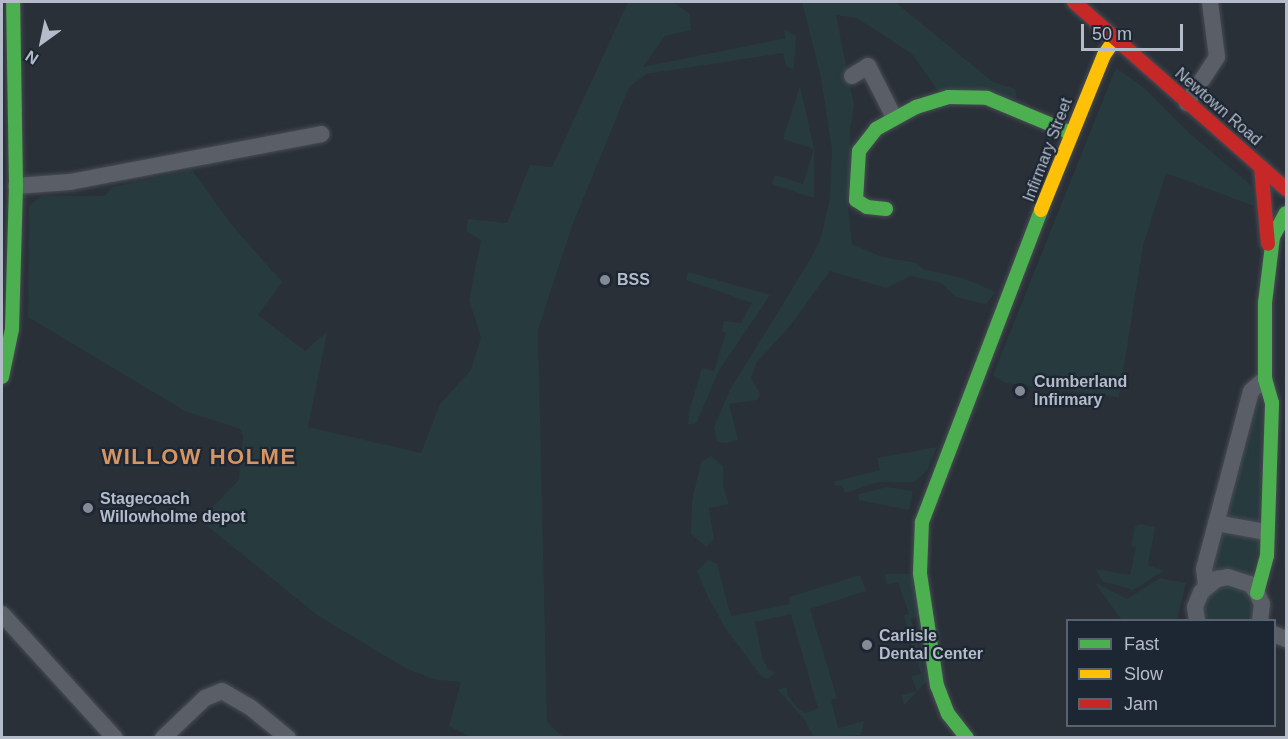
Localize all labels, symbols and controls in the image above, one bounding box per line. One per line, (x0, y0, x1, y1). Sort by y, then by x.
north arrow (12, 12, 72, 72)
scale bar (1084, 12, 1186, 50)
text: 50 m (1092, 24, 1132, 44)
text: N (22, 47, 41, 68)
street label: Newtown Road (1171, 64, 1265, 150)
street label: Infirmary Street (1019, 96, 1077, 204)
place label: BSS (617, 270, 650, 290)
marker: BSS (598, 273, 612, 287)
place label: Cumberland Infirmary (1034, 372, 1127, 410)
marker: Cumberland Infirmary (1011, 382, 1029, 400)
district label: WILLOW HOLME (101, 444, 297, 470)
place label: Stagecoach Willowholme depot (100, 489, 246, 527)
marker: Stagecoach Willowholme depot (81, 501, 95, 515)
legend (1066, 619, 1276, 727)
place label: Carlisle Dental Center (879, 626, 983, 664)
text: Fast (1124, 634, 1159, 654)
marker: Carlisle Dental Center (860, 638, 874, 652)
text: Slow (1124, 664, 1163, 684)
text: Jam (1124, 694, 1158, 714)

